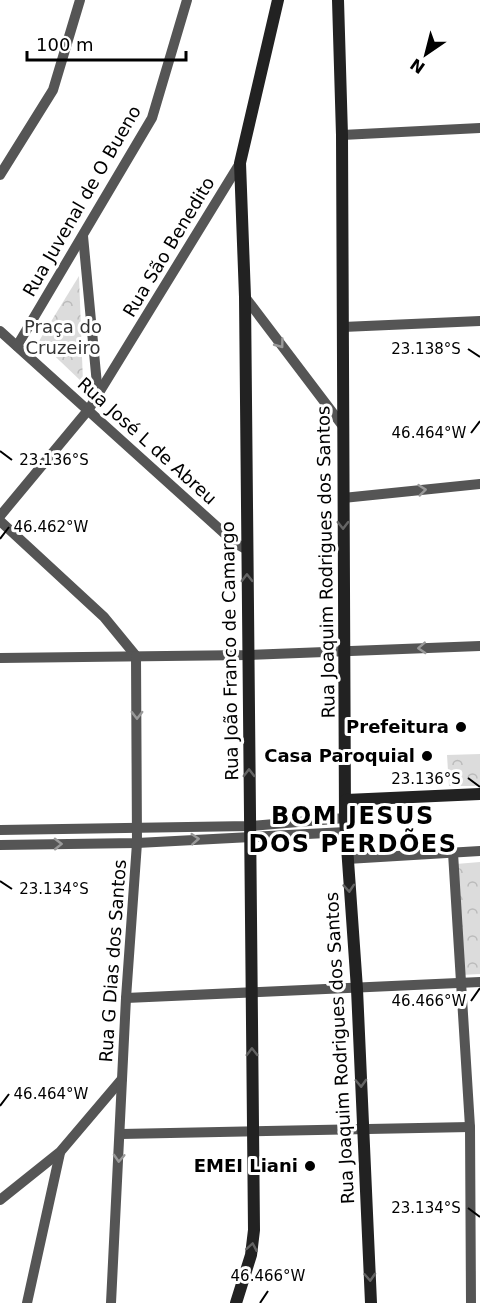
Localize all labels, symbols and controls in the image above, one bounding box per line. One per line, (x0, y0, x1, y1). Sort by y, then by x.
scale bar (27, 24, 186, 62)
north arrow (396, 24, 456, 84)
text: 100 m (36, 34, 94, 55)
text: N (407, 54, 429, 77)
street label: Rua Juvenal de O Bueno (18, 102, 145, 300)
street label: Rua São Benedito (119, 173, 219, 320)
park label: Praça do Cruzeiro (24, 316, 102, 358)
one-way arrow (273, 337, 284, 348)
text: 23.138°S (391, 340, 461, 358)
street label: Rua José L de Abreu (74, 373, 221, 509)
street label: Rua Joaquim Rodrigues dos Santos (312, 405, 339, 719)
text: 46.464°W (392, 424, 467, 442)
text: 23.136°S (19, 451, 89, 469)
one-way arrow (418, 484, 427, 497)
text: 46.462°W (14, 518, 89, 536)
street label: Rua João Franco de Camargo (217, 521, 242, 781)
one-way arrow (337, 521, 349, 530)
one-way arrow (241, 574, 253, 583)
one-way arrow (417, 642, 426, 655)
one-way arrow (131, 710, 143, 719)
place label: Prefeitura (346, 716, 449, 737)
marker: Prefeitura (454, 720, 468, 734)
place label: Casa Paroquial (264, 745, 415, 766)
marker: Casa Paroquial (420, 749, 434, 763)
one-way arrow (243, 769, 255, 778)
text: 23.136°S (391, 770, 461, 788)
district label: BOM JESUS DOS PERDÕES (249, 802, 457, 858)
one-way arrow (191, 833, 200, 846)
one-way arrow (54, 838, 63, 850)
street label: Rua G Dias dos Santos (95, 859, 130, 1063)
text: 23.134°S (19, 880, 89, 898)
one-way arrow (343, 884, 356, 893)
street label: Rua Joaquim Rodrigues dos Santos (321, 891, 358, 1205)
text: 46.466°W (392, 992, 467, 1010)
one-way arrow (245, 1048, 258, 1057)
one-way arrow (355, 1078, 367, 1087)
text: 46.464°W (14, 1085, 89, 1103)
one-way arrow (113, 1154, 126, 1163)
place label: EMEI Liani (194, 1155, 298, 1176)
marker: EMEI Liani (303, 1159, 317, 1173)
text: 23.134°S (391, 1199, 461, 1217)
one-way arrow (245, 1242, 258, 1252)
text: 46.466°W (231, 1267, 306, 1285)
one-way arrow (363, 1273, 376, 1282)

